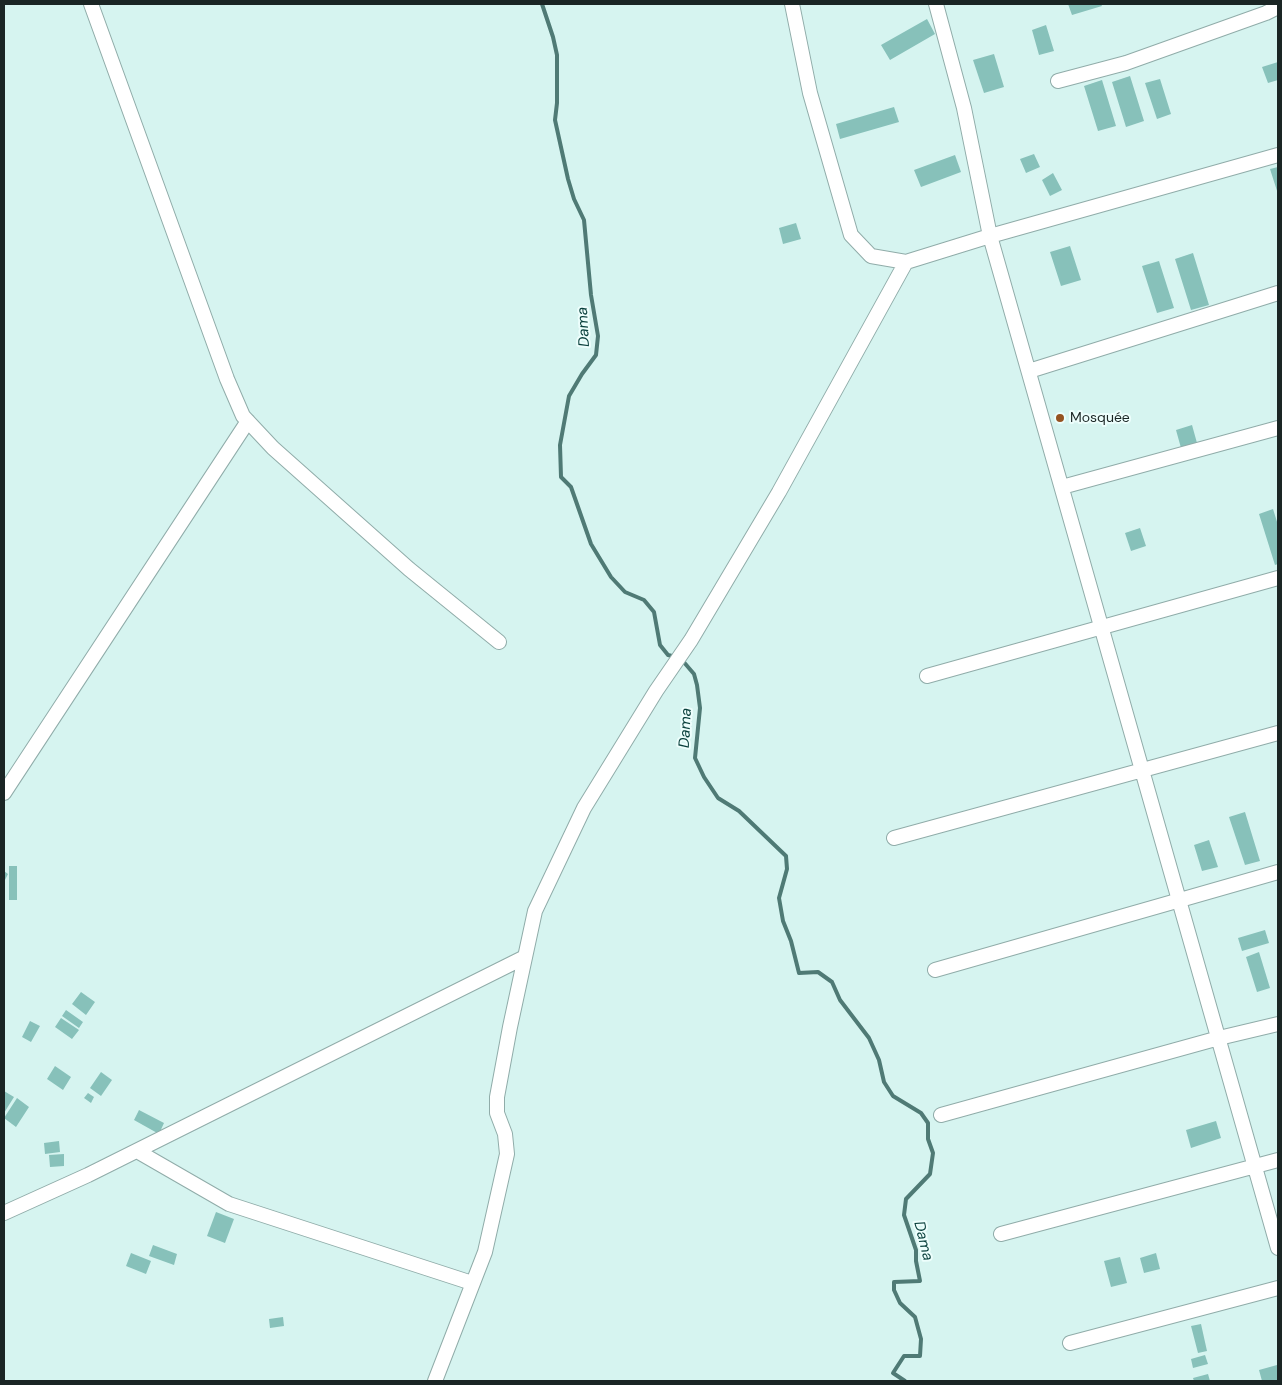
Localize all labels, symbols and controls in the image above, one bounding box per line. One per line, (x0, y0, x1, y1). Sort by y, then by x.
water label: Dama (574, 306, 594, 348)
place label: Mosquée (1070, 410, 1130, 426)
marker: Mosquée (1054, 412, 1066, 424)
water label: Dama (676, 707, 696, 749)
water label: Dama (909, 1219, 937, 1263)

